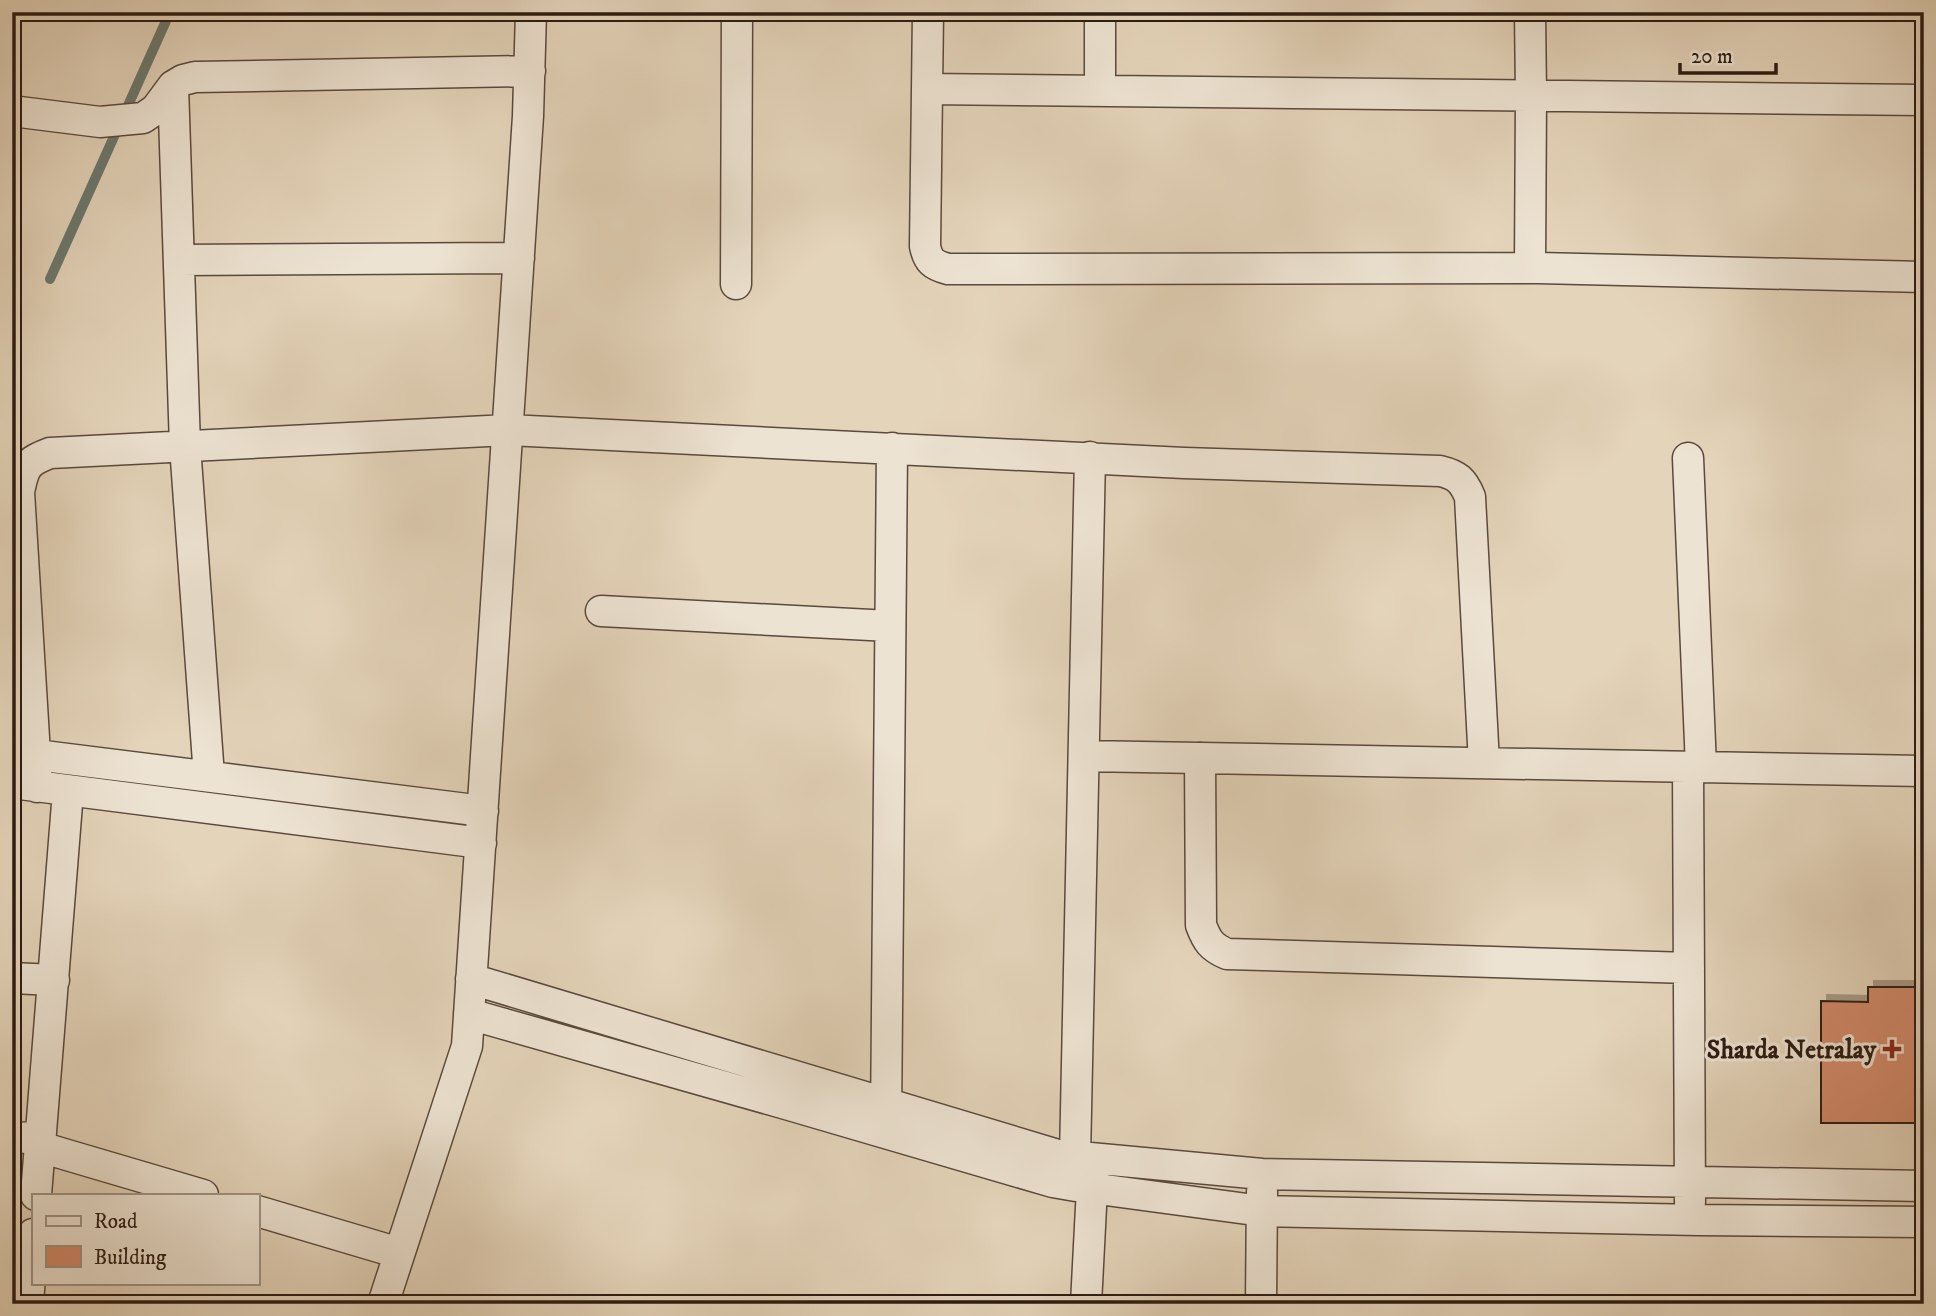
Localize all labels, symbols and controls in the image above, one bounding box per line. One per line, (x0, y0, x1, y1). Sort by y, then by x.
scale bar (1680, 32, 1777, 76)
text: 20 m (1691, 44, 1733, 70)
place label: Sharda Netralay (1707, 1034, 1877, 1067)
marker: Sharda Netralay (1882, 1039, 1902, 1059)
legend (32, 1194, 259, 1284)
text: Road (94, 1209, 138, 1235)
text: Building (94, 1245, 167, 1271)

